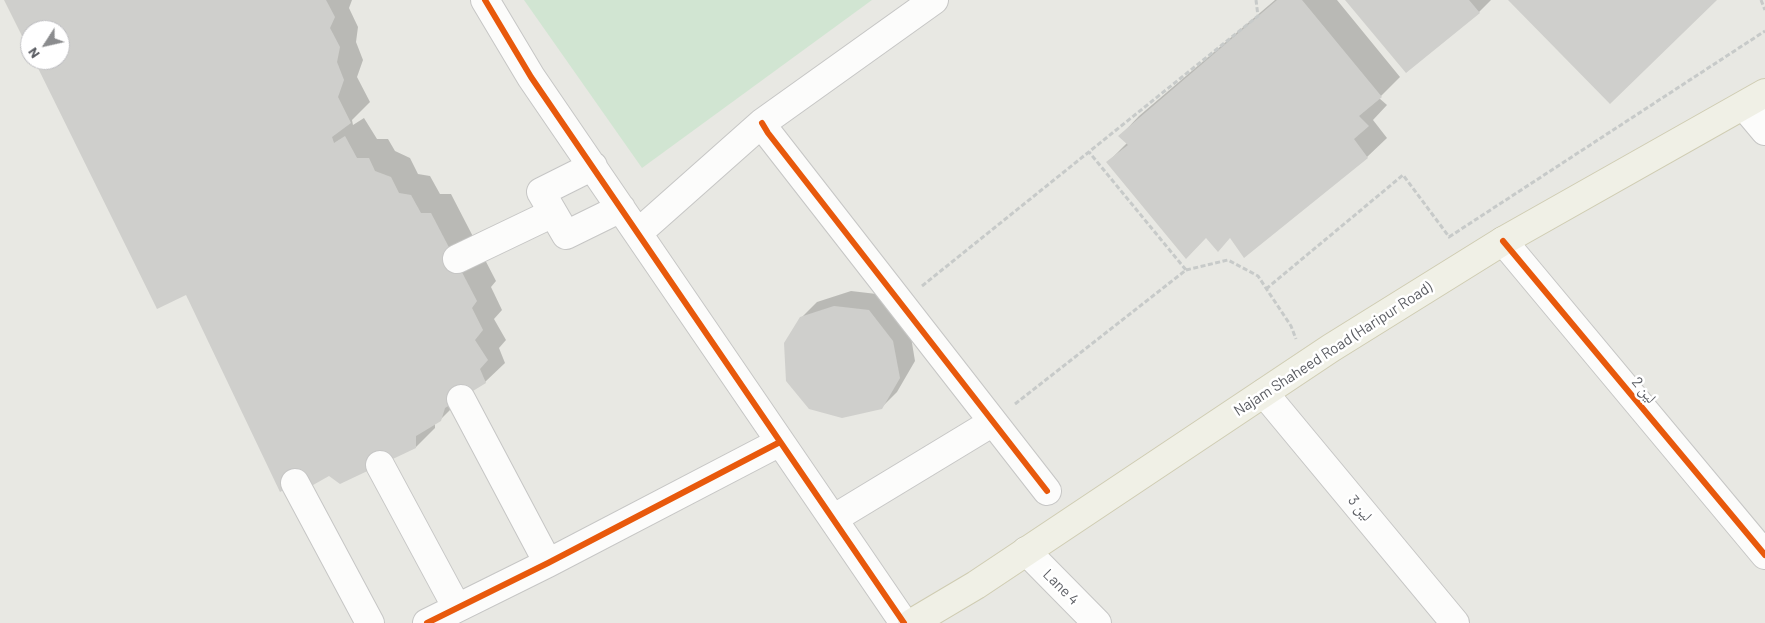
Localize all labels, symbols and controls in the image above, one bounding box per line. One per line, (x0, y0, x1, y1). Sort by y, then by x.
north arrow (20, 20, 70, 70)
text: N (23, 45, 43, 62)
street label: Najam Shaheed Road (Haripur Road) (1230, 278, 1436, 420)
street label: لین 2 (1628, 373, 1660, 407)
street label: لین 3 (1344, 491, 1376, 525)
street label: Lane 4 (1039, 565, 1083, 609)

